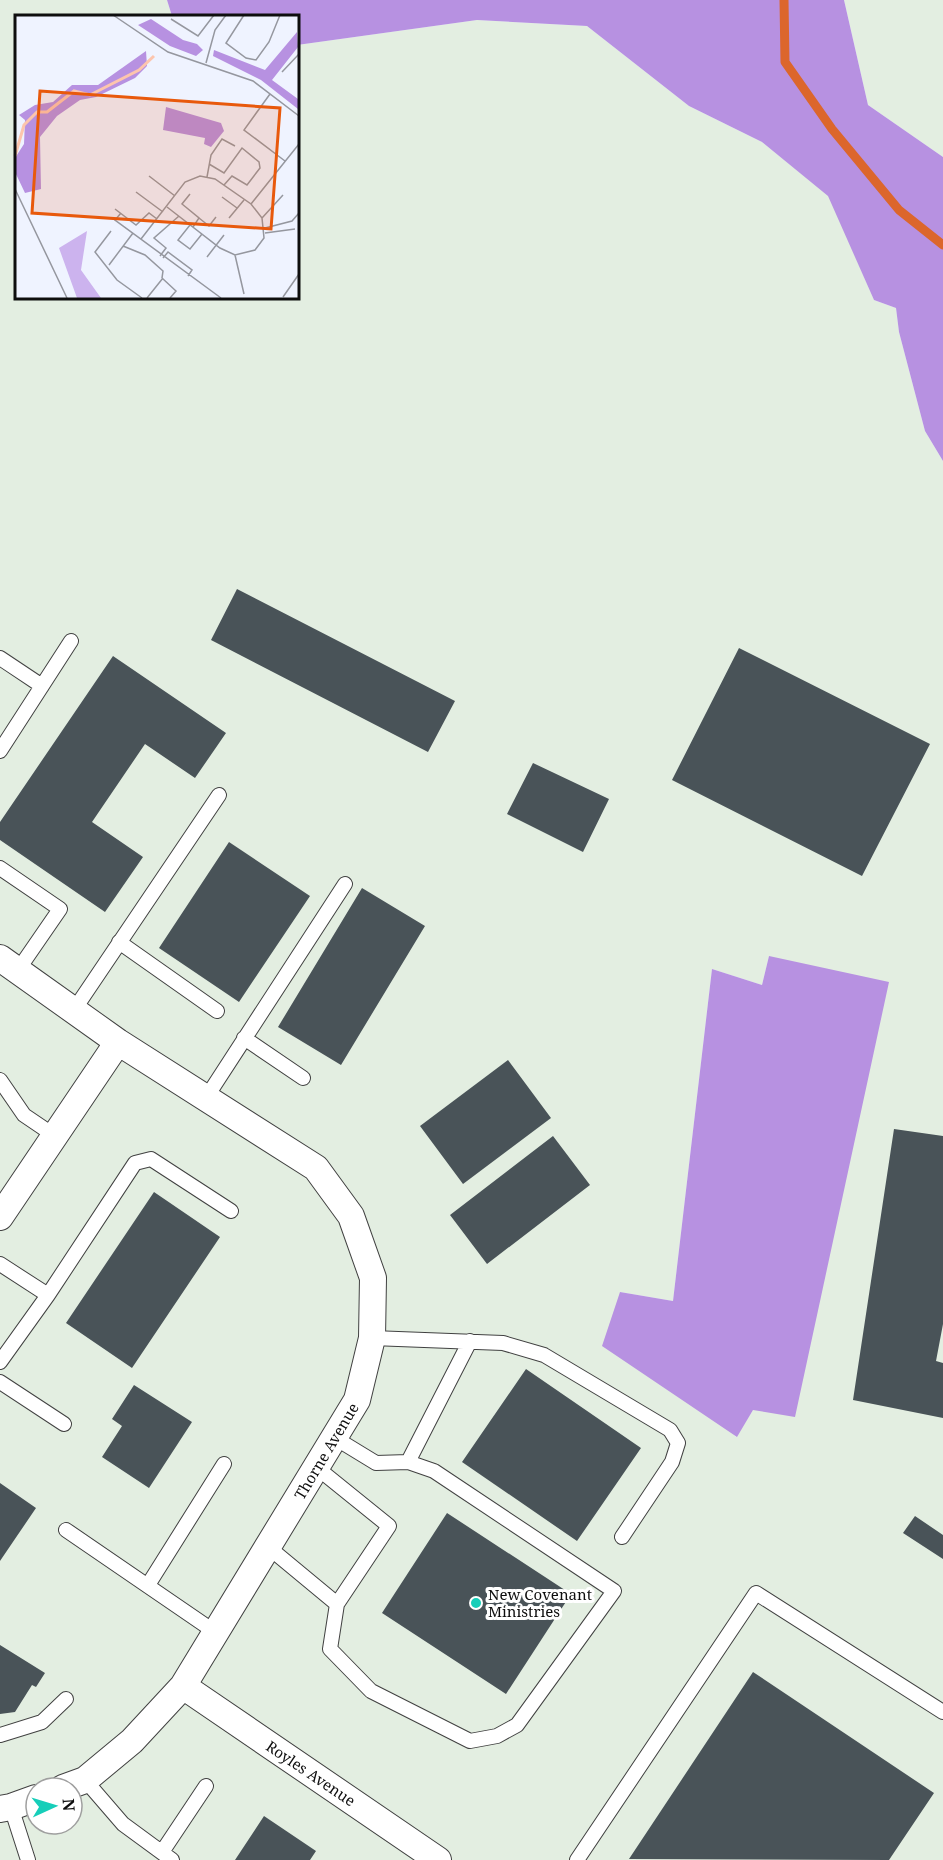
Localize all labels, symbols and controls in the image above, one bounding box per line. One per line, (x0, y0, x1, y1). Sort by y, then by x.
inset map (15, 15, 298, 298)
street label: Thorne Avenue (289, 1399, 363, 1503)
place label: New Covenant Ministries (488, 1584, 592, 1621)
marker: New Covenant Ministries (469, 1596, 483, 1610)
street label: Royles Avenue (262, 1736, 360, 1810)
north arrow (24, 1776, 84, 1836)
text: N (58, 1798, 80, 1812)

